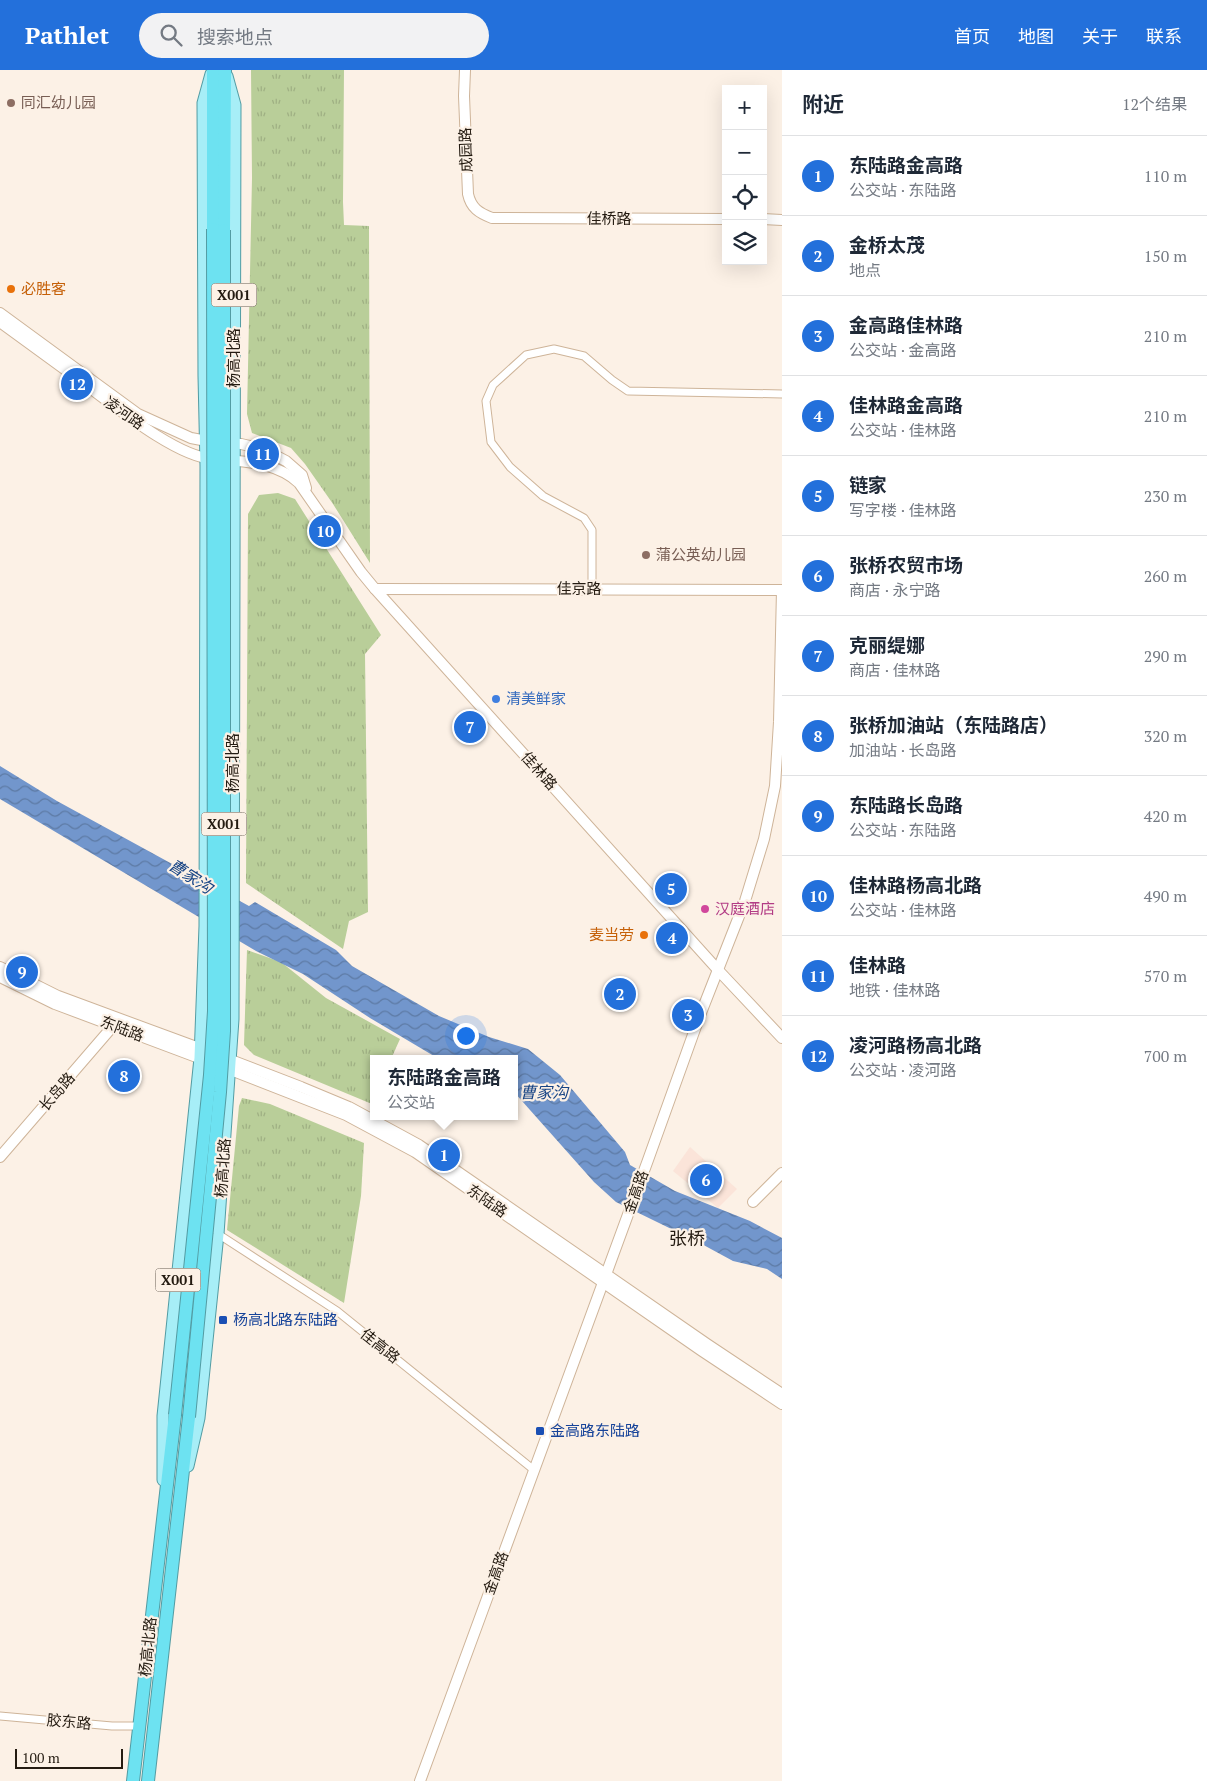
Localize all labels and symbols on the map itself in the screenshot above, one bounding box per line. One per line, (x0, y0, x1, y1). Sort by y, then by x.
place label: 同汇幼儿园 (21, 92, 96, 112)
marker: 同汇幼儿园 (5, 97, 17, 109)
street label: 成园路 (454, 127, 476, 173)
street label: 佳桥路 (586, 208, 632, 228)
place label: 必胜客 (21, 278, 66, 298)
marker: 必胜客 (5, 283, 17, 295)
road number: X001 (212, 284, 256, 306)
street label: 杨高北路 (223, 328, 243, 388)
pin: 12 (61, 365, 93, 403)
street label: 凌河路 (100, 391, 149, 433)
pin: 11 (247, 435, 279, 473)
pin: 10 (309, 512, 341, 550)
place label: 蒲公英幼儿园 (656, 544, 746, 564)
marker: 蒲公英幼儿园 (640, 549, 652, 561)
street label: 佳京路 (556, 578, 602, 598)
place label: 清美鲜家 (506, 688, 566, 708)
marker: 清美鲜家 (490, 693, 502, 705)
pin: 7 (454, 708, 486, 746)
street label: 杨高北路 (222, 733, 242, 793)
street label: 佳林路 (517, 747, 562, 794)
road number: X001 (202, 812, 246, 836)
water label: 曹家沟 (165, 854, 219, 899)
pin: 5 (655, 870, 687, 908)
place label: 汉庭酒店 (715, 898, 775, 918)
marker: 汉庭酒店 (699, 903, 711, 915)
pin: 4 (656, 919, 688, 957)
place label: 麦当劳 (589, 924, 634, 944)
marker: 麦当劳 (638, 929, 650, 941)
pin: 9 (6, 953, 38, 991)
pin: 2 (604, 975, 636, 1013)
pin: 3 (672, 996, 704, 1034)
street label: 东陆路 (98, 1011, 147, 1045)
your location (453, 1023, 479, 1049)
pin: 8 (108, 1057, 140, 1095)
street label: 长岛路 (34, 1068, 79, 1115)
water label: 曹家沟 (520, 1081, 570, 1103)
pin: 1 (428, 1136, 460, 1174)
street label: 杨高北路 (210, 1137, 234, 1199)
pin: 6 (690, 1161, 722, 1199)
street label: 金高路 (618, 1167, 652, 1216)
street label: 东陆路 (463, 1179, 512, 1221)
district label: 张桥 (669, 1226, 705, 1250)
road number: X001 (156, 1268, 200, 1292)
place label: 杨高北路东陆路 (233, 1309, 338, 1329)
marker: 杨高北路东陆路 (217, 1314, 229, 1326)
street label: 佳高路 (357, 1323, 404, 1367)
place label: 金高路东陆路 (550, 1420, 640, 1440)
marker: 金高路东陆路 (534, 1425, 546, 1437)
street label: 金高路 (478, 1548, 512, 1597)
street label: 杨高北路 (134, 1616, 160, 1678)
street label: 胶东路 (46, 1709, 92, 1733)
scale bar (15, 1746, 122, 1769)

